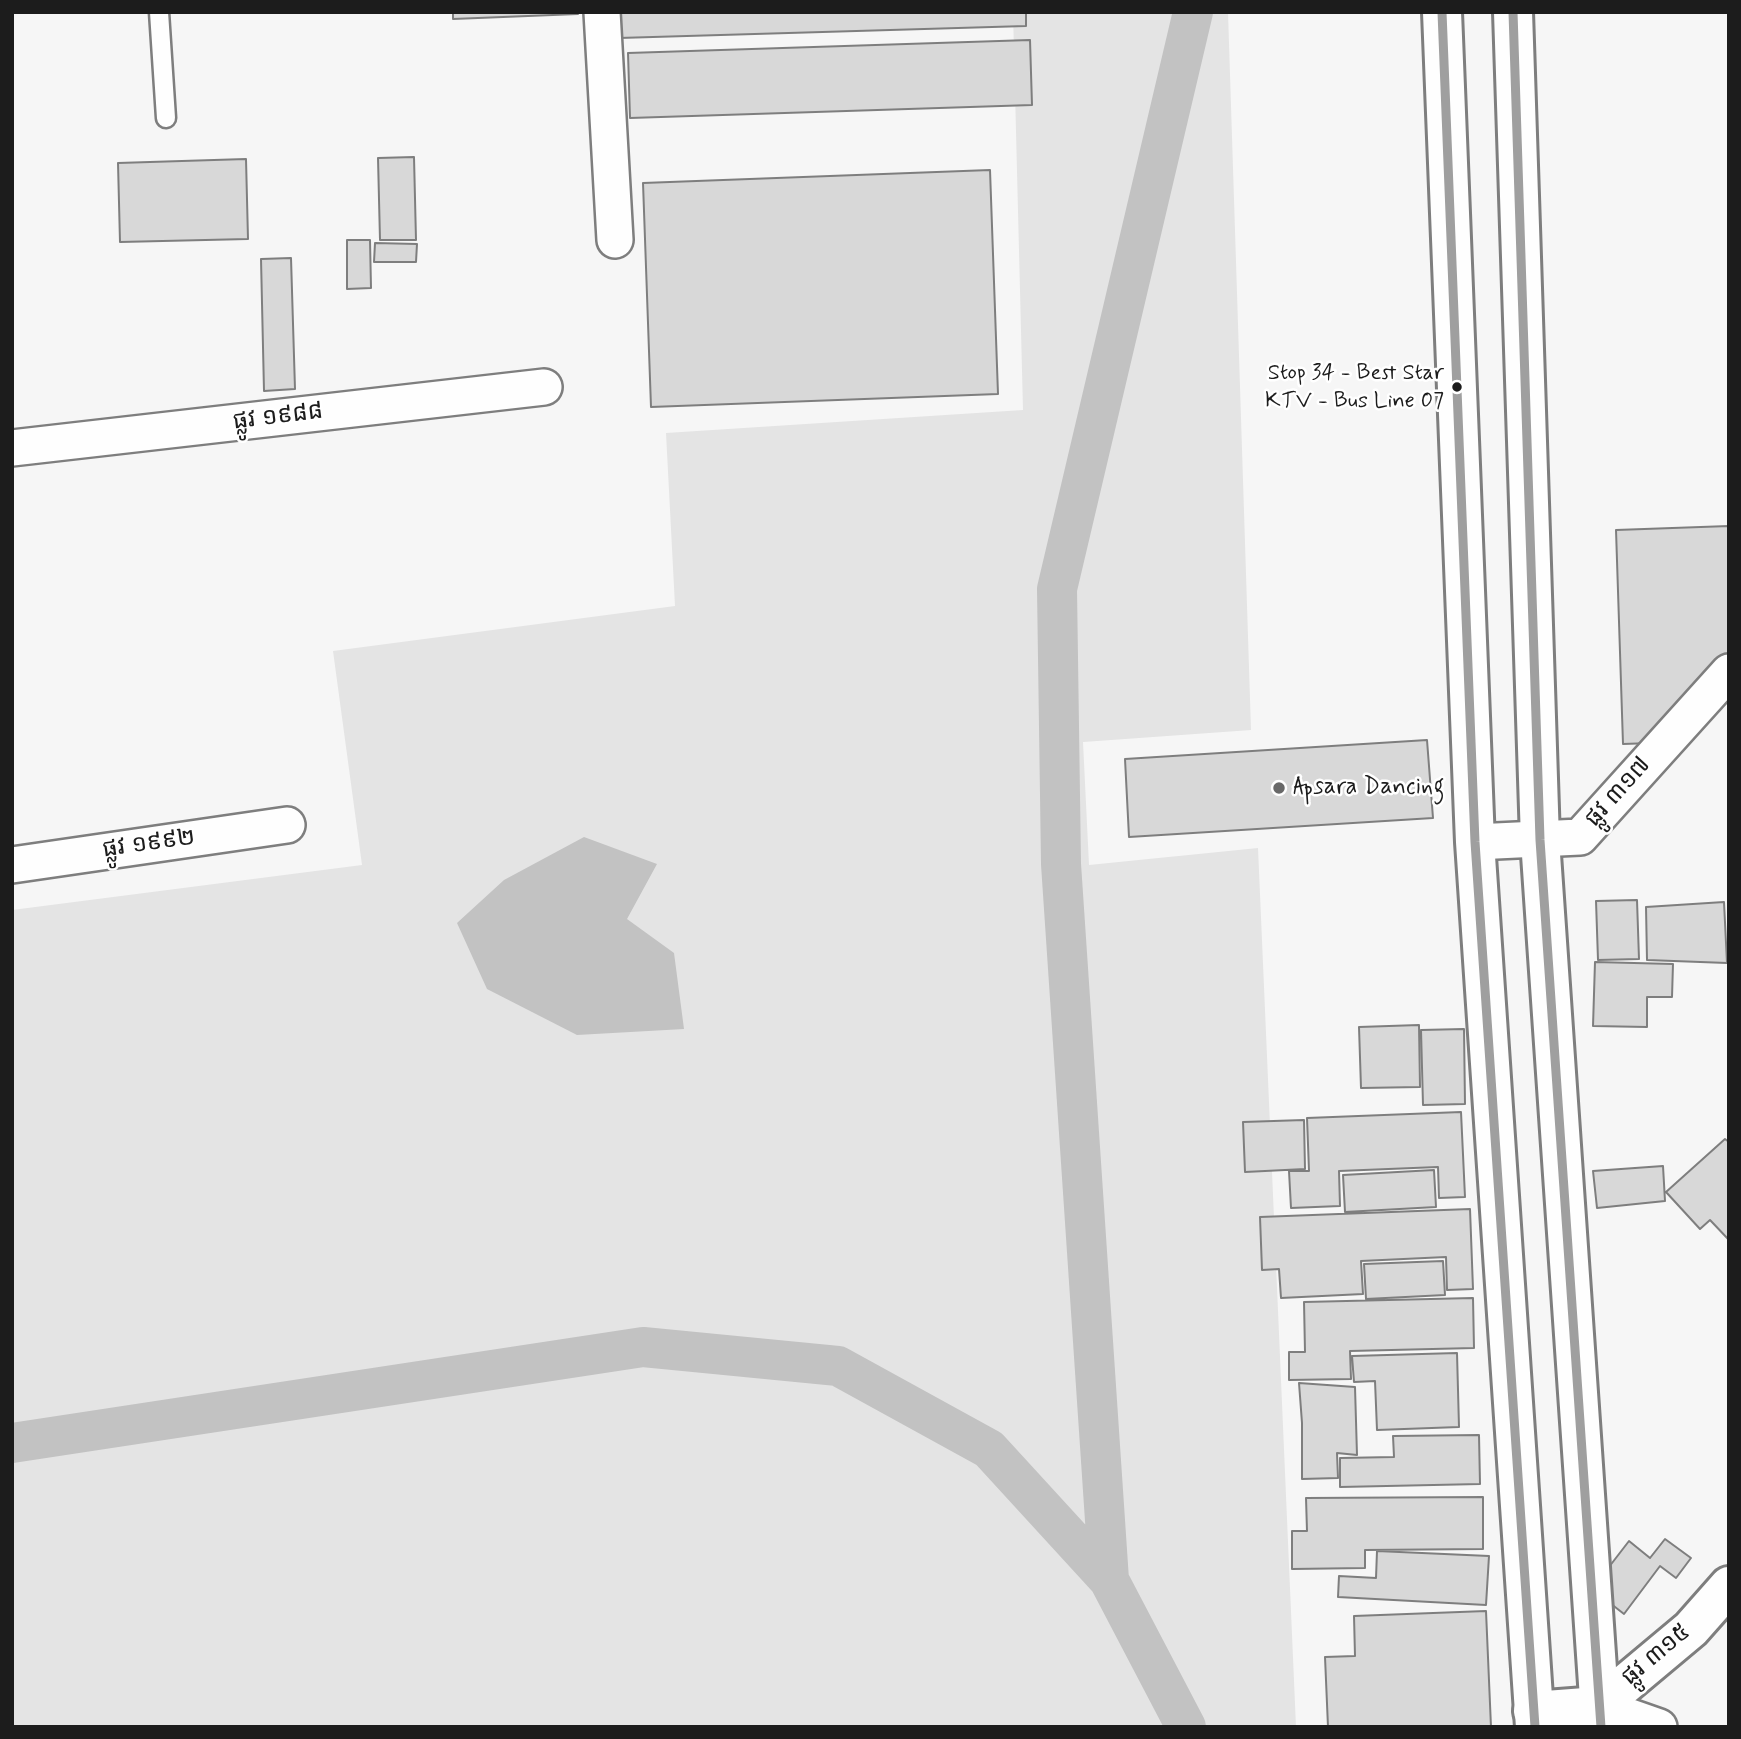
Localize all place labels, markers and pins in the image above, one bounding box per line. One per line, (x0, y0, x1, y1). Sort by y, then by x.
place label: Stop 34 - Best Star KTV - Bus Line 07 (1265, 361, 1444, 412)
marker: Stop 34 - Best Star KTV - Bus Line 07 (1450, 380, 1464, 394)
place label: Apsara Dancing (1293, 774, 1444, 802)
marker: Apsara Dancing (1271, 780, 1287, 796)

